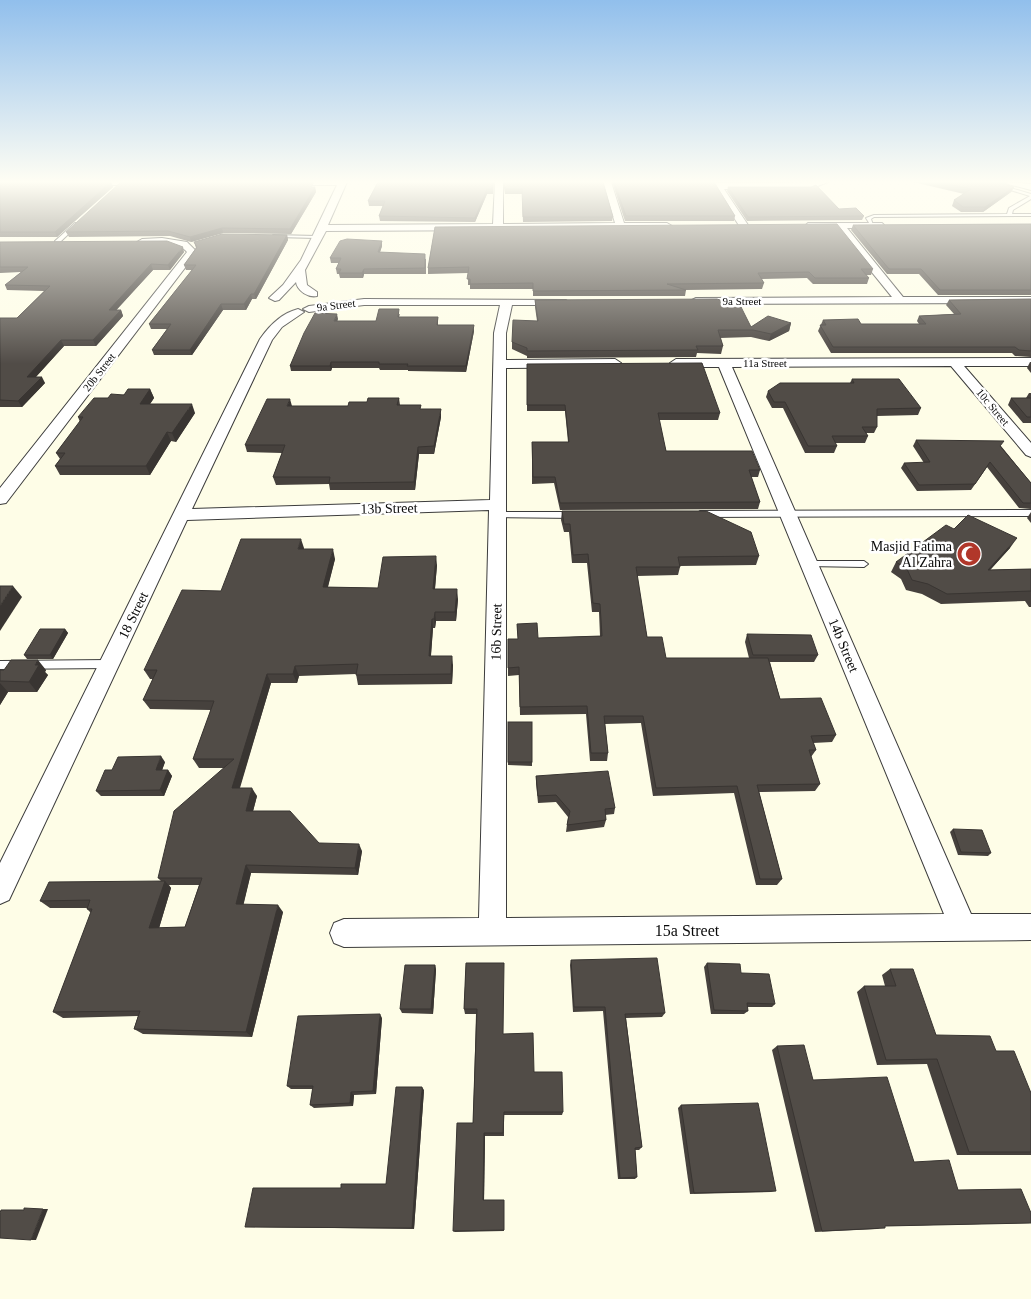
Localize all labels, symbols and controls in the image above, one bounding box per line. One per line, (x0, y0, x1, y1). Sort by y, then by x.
street label: 9a Street (723, 295, 761, 307)
street label: 9a Street (316, 297, 356, 313)
street label: 20b Street (80, 351, 118, 393)
street label: 11a Street (743, 357, 787, 369)
street label: 10c Street (974, 386, 1012, 428)
street label: 13b Street (360, 501, 418, 516)
place label: Masjid Fatima Al Zahra (871, 539, 953, 570)
mosque icon: Masjid Fatima Al Zahra (956, 541, 982, 567)
street label: 18 Street (116, 589, 151, 641)
street label: 16b Street (489, 603, 504, 661)
street label: 14b Street (825, 616, 862, 675)
street label: 15a Street (655, 922, 720, 939)

